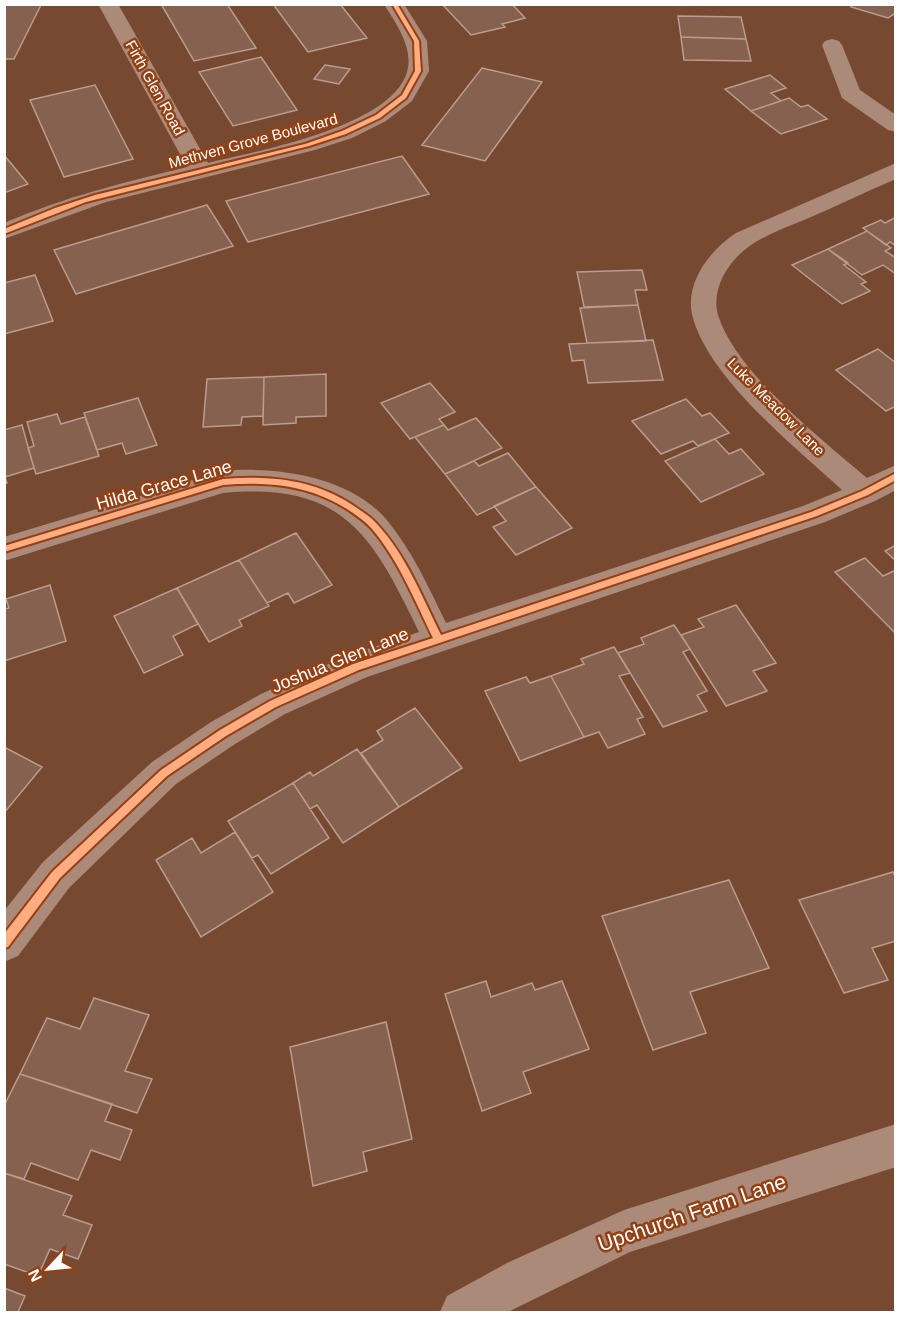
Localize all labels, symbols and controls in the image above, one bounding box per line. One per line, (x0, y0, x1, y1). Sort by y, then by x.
street label: Firth Glen Road (122, 37, 189, 138)
street label: Methven Grove Boulevard (167, 110, 339, 171)
street label: Luke Meadow Lane (724, 354, 829, 459)
street label: Hilda Grace Lane (94, 456, 234, 514)
street label: Joshua Glen Lane (269, 623, 411, 697)
street label: Upchurch Farm Lane (595, 1170, 789, 1256)
north arrow (18, 1239, 78, 1299)
text: N (25, 1266, 45, 1284)

